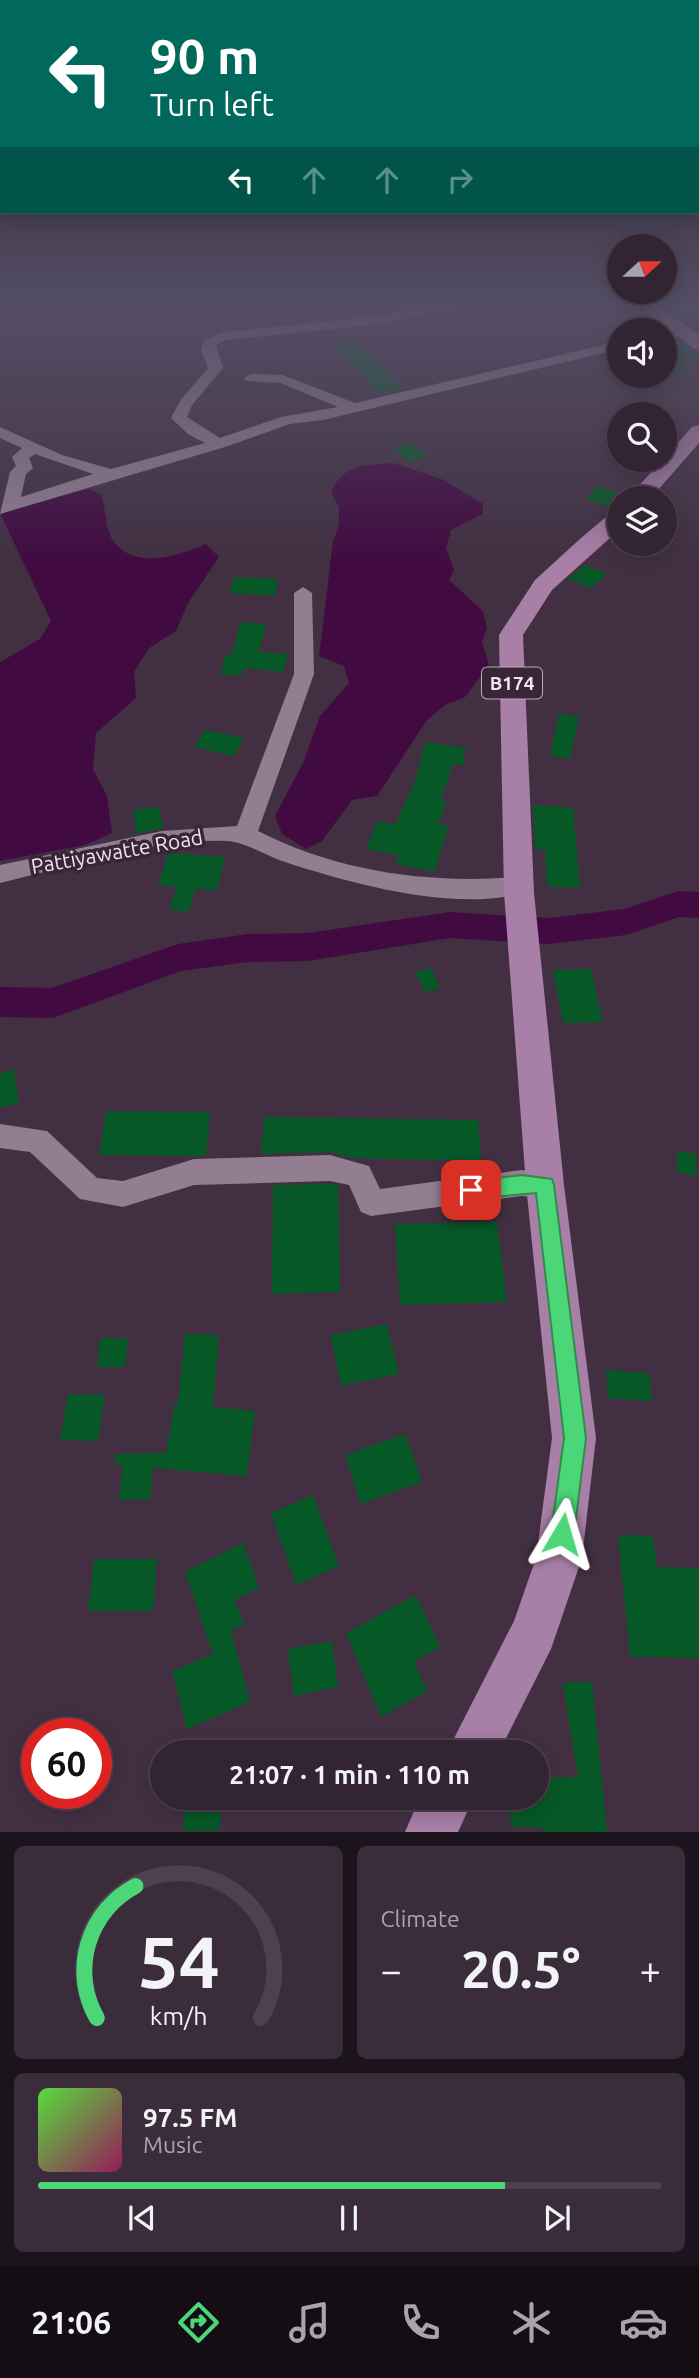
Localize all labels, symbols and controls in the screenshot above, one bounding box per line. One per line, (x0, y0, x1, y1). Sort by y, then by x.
icon: left (35, 28, 126, 119)
text: 90 m (150, 28, 259, 83)
text: Turn left (150, 86, 274, 122)
icon: left (222, 161, 260, 199)
icon: ahead (295, 161, 333, 199)
icon: ahead (368, 161, 406, 199)
icon: right (441, 161, 479, 199)
north arrow (607, 234, 677, 304)
map controls (607, 234, 677, 556)
button: sound (607, 318, 677, 388)
button: search (607, 402, 677, 472)
button: layers (607, 486, 677, 556)
road number: B174 (482, 668, 542, 698)
street label: Pattiyawatte Road (29, 824, 205, 878)
pin (441, 1160, 501, 1220)
icon: arrive (452, 1171, 490, 1209)
position arrow (525, 1497, 599, 1571)
speed limit sign: 60 (21, 1718, 112, 1809)
text: 21:07 · 1 min · 110 m (229, 1760, 470, 1789)
text: Climate (381, 1906, 460, 1931)
text: 54 (137, 1921, 219, 2003)
text: 20.5° (461, 1940, 580, 1998)
text: − (381, 1949, 402, 1991)
text: + (640, 1949, 661, 1991)
text: km/h (149, 2002, 207, 2030)
text: 97.5 FM (143, 2103, 237, 2132)
text: Music (143, 2132, 202, 2157)
icon: previous (123, 2199, 161, 2237)
icon: pause (330, 2199, 368, 2237)
icon: next (538, 2199, 576, 2237)
icon: directions (174, 2298, 223, 2347)
icon: music (285, 2298, 334, 2347)
icon: phone (396, 2298, 445, 2347)
icon: climate (507, 2298, 556, 2347)
icon: car (619, 2298, 668, 2347)
text: 21:06 (31, 2304, 111, 2340)

